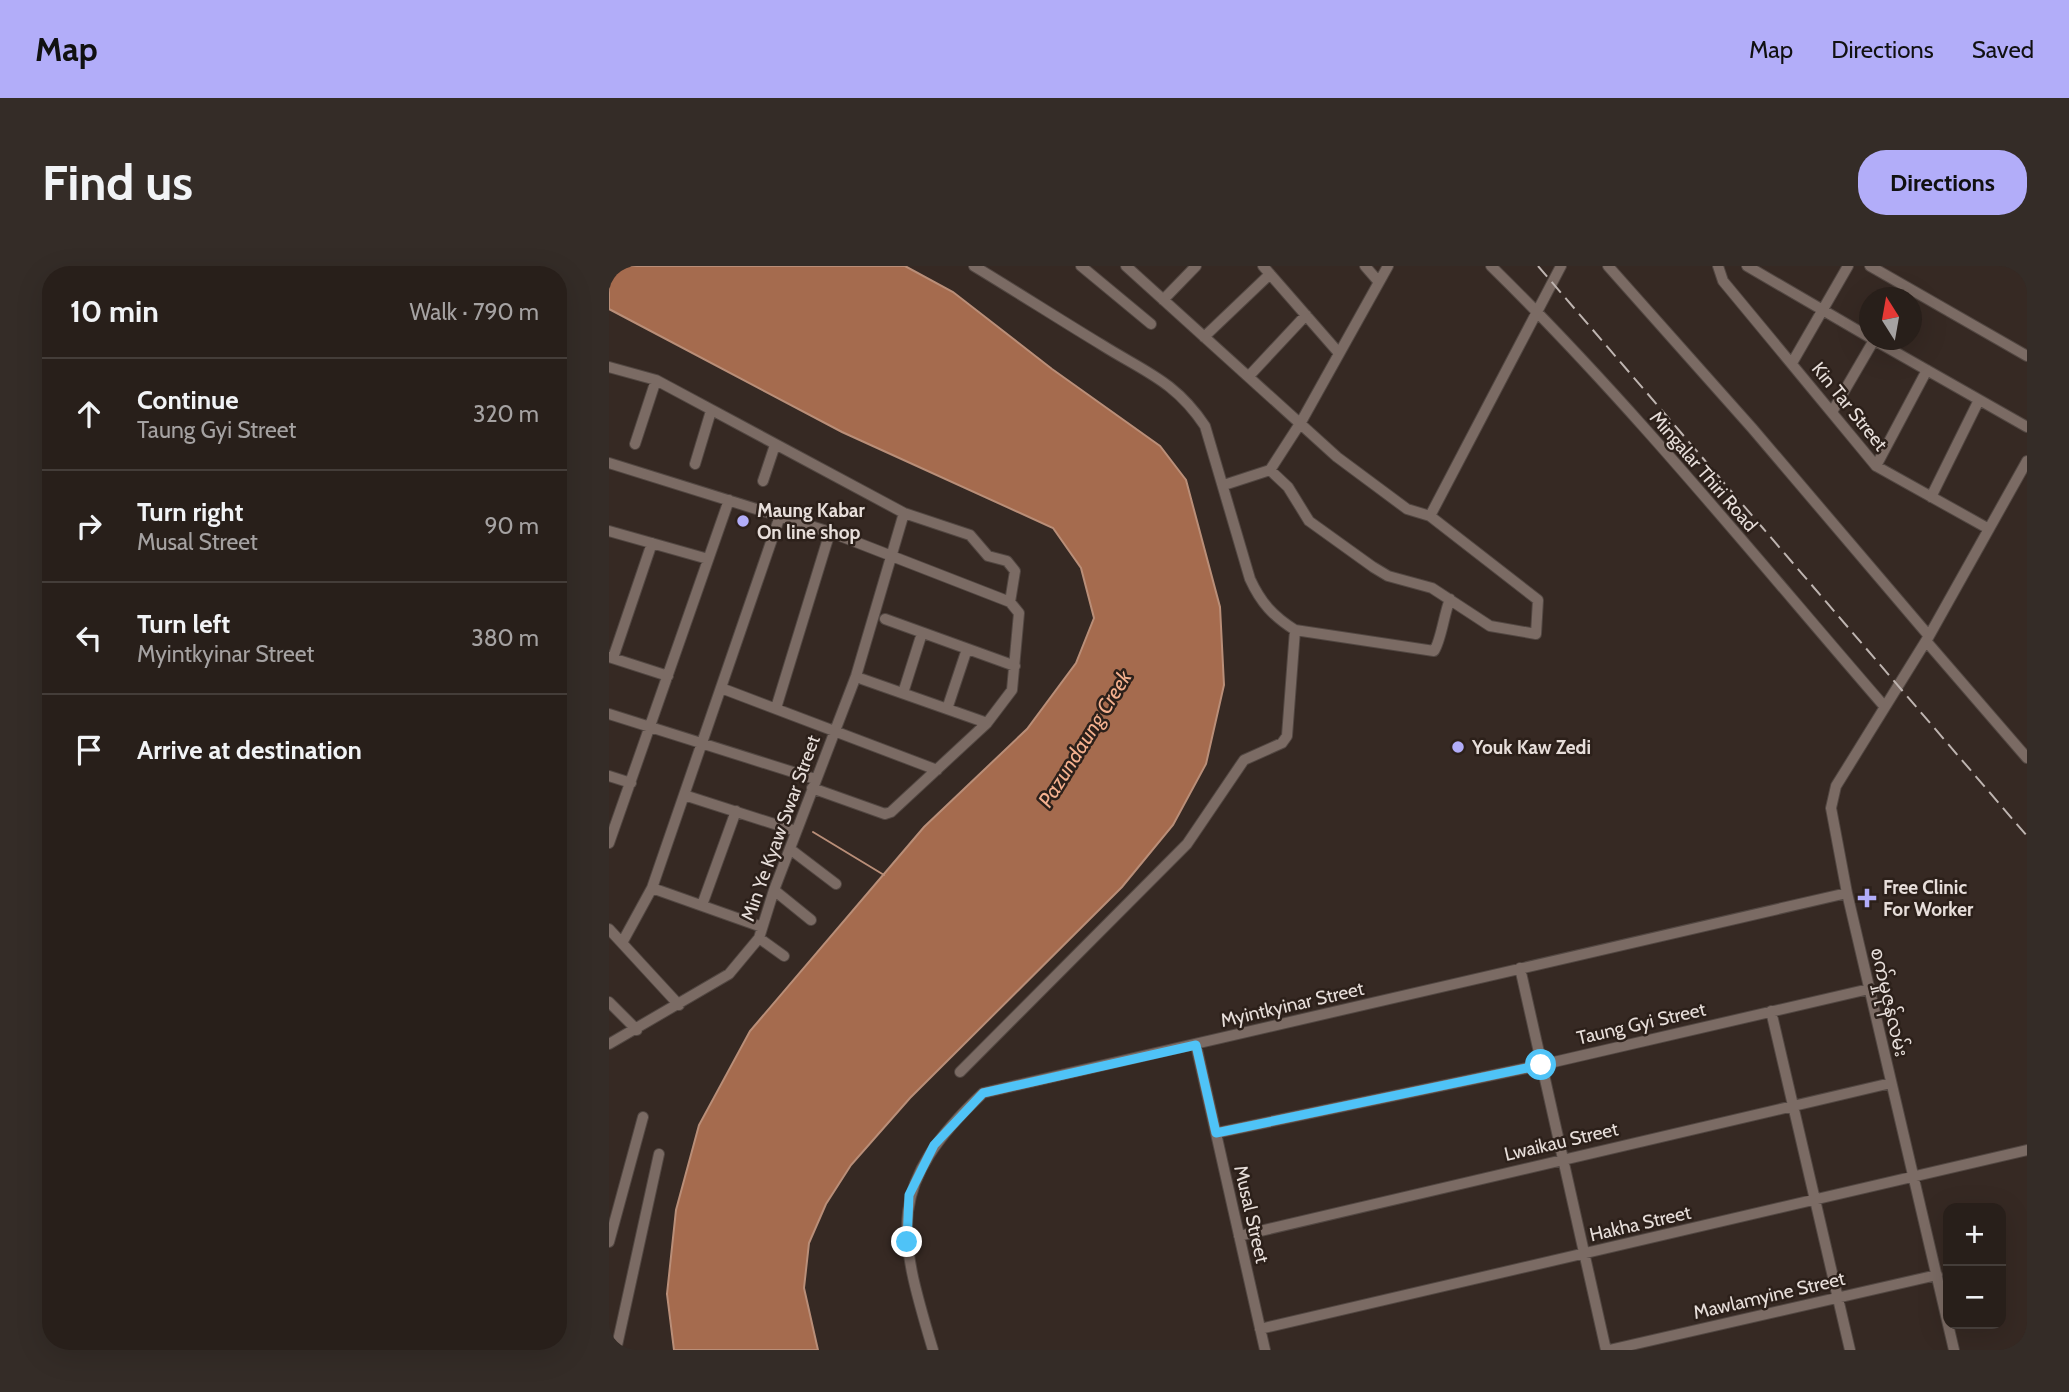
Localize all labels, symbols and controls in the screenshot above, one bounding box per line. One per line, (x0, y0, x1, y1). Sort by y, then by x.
text: Map (35, 29, 98, 69)
text: Map (1749, 35, 1793, 64)
text: Directions (1831, 35, 1934, 64)
text: Saved (1972, 35, 2034, 64)
button: Directions (1858, 150, 2027, 215)
text: Find us (42, 153, 193, 212)
north arrow (1859, 287, 1922, 350)
text: 10 min (70, 293, 159, 330)
text: Walk · 790 m (410, 298, 539, 326)
street label: Kin Tar Street (1807, 357, 1893, 456)
text: Continue (137, 384, 239, 416)
icon: ahead (70, 395, 108, 433)
text: 320 m (473, 400, 539, 428)
street label: Mingalar Thiri Road (1645, 406, 1762, 536)
text: Taung Gyi Street (137, 416, 296, 444)
text: Turn right (137, 496, 243, 528)
place label: Maung Kabar On line shop (757, 499, 865, 544)
icon: right (70, 507, 108, 545)
text: 90 m (485, 512, 539, 540)
marker: Maung Kabar On line shop (735, 513, 751, 529)
text: Musal Street (137, 528, 258, 556)
text: Turn left (137, 608, 230, 640)
icon: left (70, 619, 108, 657)
text: 380 m (471, 624, 539, 652)
text: Myintkyinar Street (137, 640, 314, 668)
water label: Pazundaung Creek (1033, 665, 1137, 812)
icon: arrive (70, 731, 108, 769)
street label: Min Ye Kyaw Swar Street (736, 731, 825, 924)
text: Arrive at destination (137, 734, 362, 766)
place label: Youk Kaw Zedi (1471, 736, 1591, 759)
marker: Youk Kaw Zedi (1450, 739, 1466, 755)
place label: Free Clinic For Worker (1883, 876, 1974, 921)
marker: Free Clinic For Worker (1857, 888, 1877, 908)
street label: စက်မှုဇုန်လမ်း (1861, 944, 1916, 1060)
street label: Myintkyinar Street (1218, 977, 1367, 1032)
street label: Taung Gyi Street (1574, 997, 1708, 1049)
route start (1525, 1049, 1556, 1080)
street label: Lwaikau Street (1502, 1117, 1621, 1166)
street label: Musal Street (1229, 1163, 1274, 1266)
street label: Hakha Street (1587, 1201, 1694, 1246)
map controls (1943, 1203, 2006, 1329)
button: + (1943, 1203, 2006, 1266)
route end (891, 1226, 922, 1257)
button: − (1943, 1266, 2006, 1329)
street label: Mawlamyine Street (1691, 1267, 1848, 1324)

